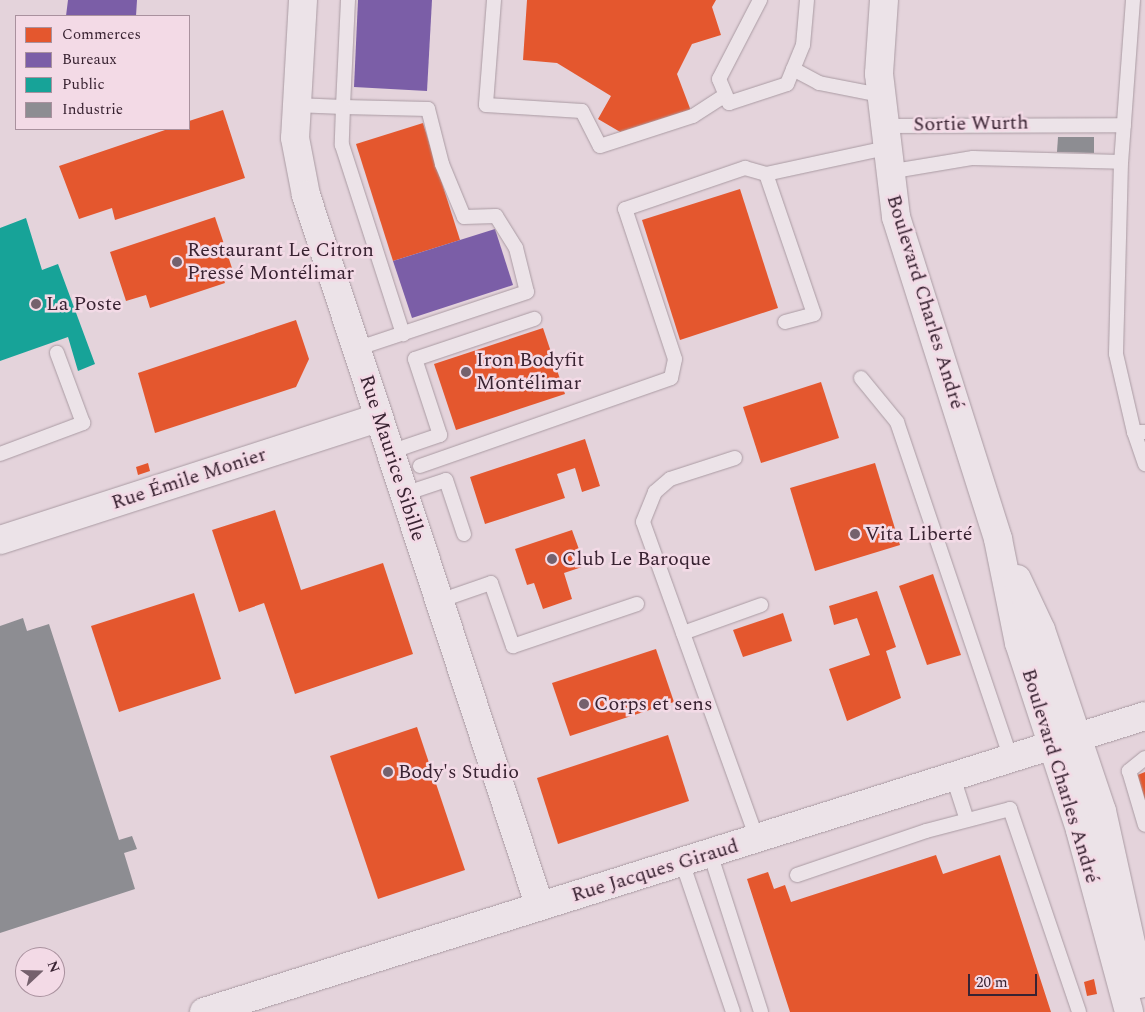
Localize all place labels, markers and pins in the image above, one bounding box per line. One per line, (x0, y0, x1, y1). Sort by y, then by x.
place label: Restaurant Le Citron Pressé Montélimar (187, 238, 374, 285)
marker: Restaurant Le Citron Pressé Montélimar (171, 256, 183, 268)
place label: La Poste (46, 292, 122, 316)
marker: La Poste (30, 298, 42, 310)
place label: Iron Bodyfit Montélimar (476, 349, 584, 396)
marker: Iron Bodyfit Montélimar (460, 366, 472, 378)
place label: Vita Liberté (865, 522, 972, 546)
marker: Vita Liberté (849, 528, 861, 540)
place label: Club Le Baroque (562, 547, 711, 571)
marker: Club Le Baroque (546, 553, 558, 565)
place label: Corps et sens (594, 692, 713, 716)
marker: Corps et sens (578, 698, 590, 710)
place label: Body's Studio (398, 760, 519, 784)
marker: Body's Studio (382, 766, 394, 778)

